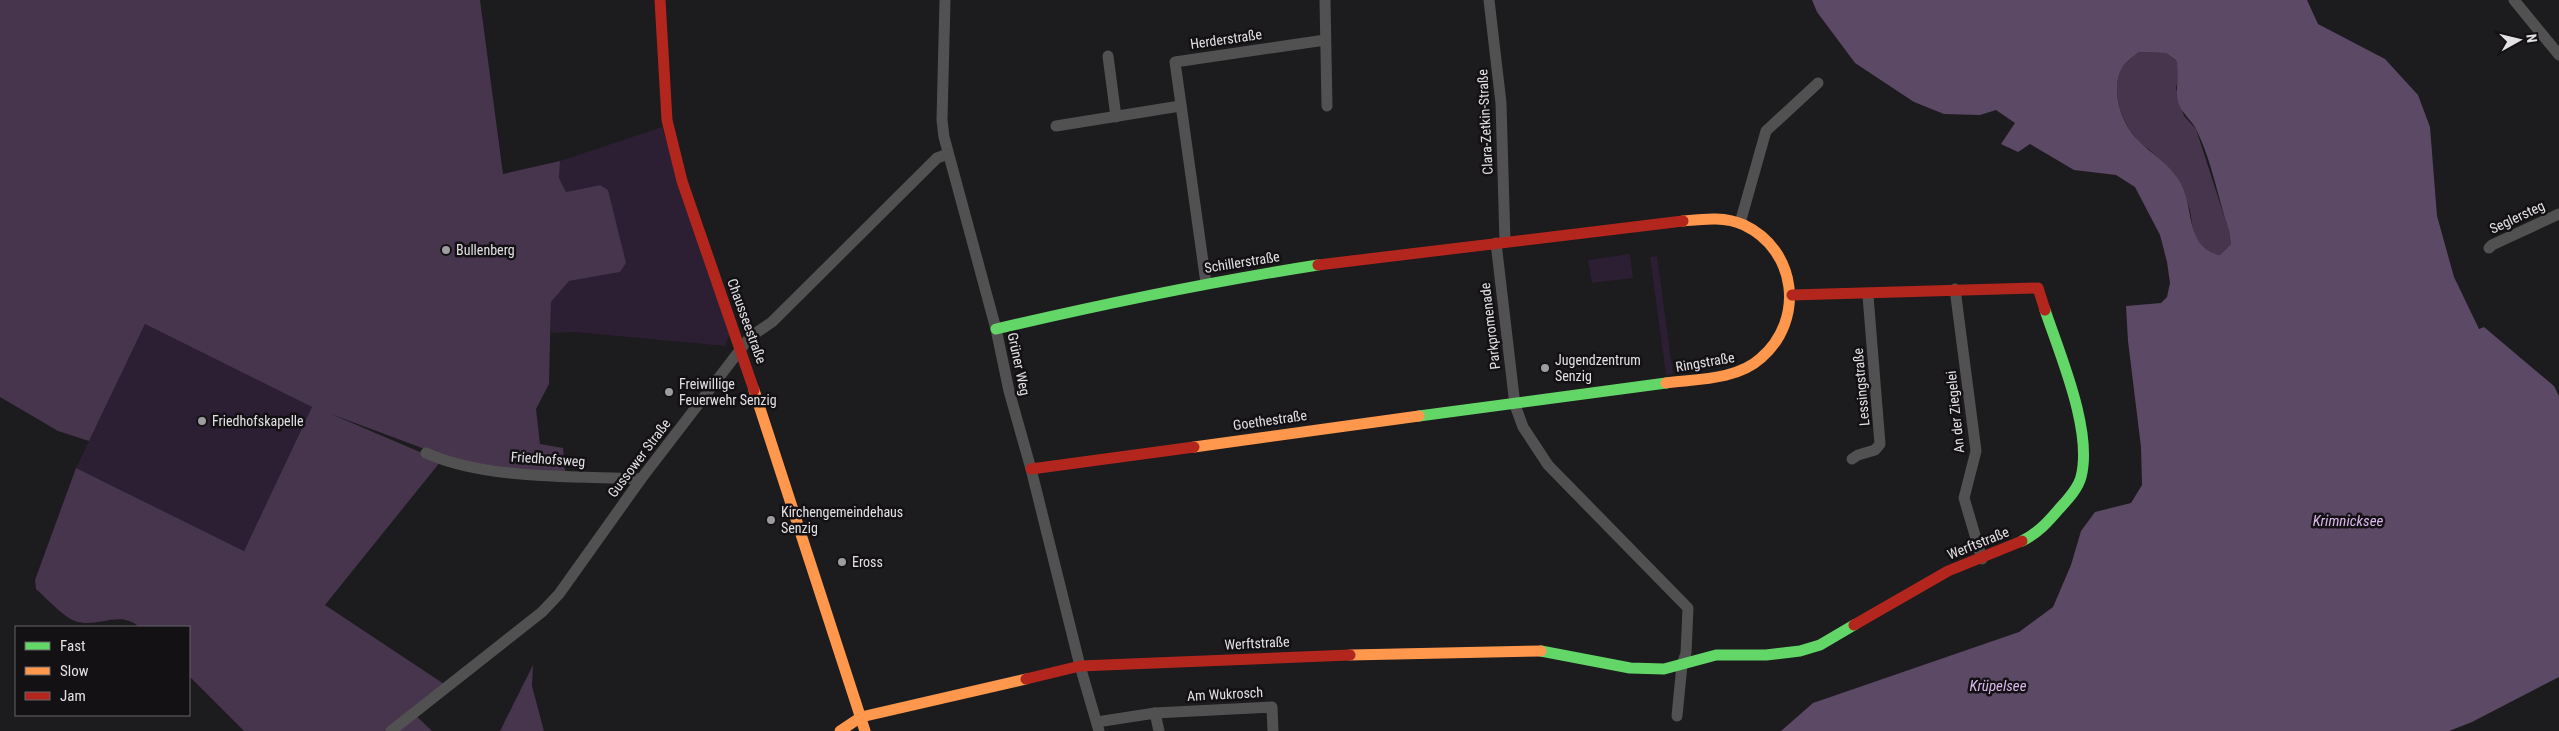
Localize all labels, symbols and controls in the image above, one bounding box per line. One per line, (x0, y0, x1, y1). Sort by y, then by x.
north arrow (2494, 15, 2544, 65)
street label: Herderstraße (1189, 26, 1263, 52)
text: N (2523, 33, 2540, 44)
street label: Clara-Zetkin-Straße (1474, 68, 1496, 175)
street label: Seglersteg (2487, 197, 2547, 237)
place label: Bullenberg (456, 242, 515, 258)
marker: Bullenberg (440, 244, 452, 256)
street label: Schillerstraße (1203, 248, 1281, 276)
street label: Chausseestraße (724, 276, 770, 366)
street label: Parkpromenade (1477, 281, 1503, 370)
street label: Grüner Weg (1005, 331, 1033, 397)
street label: Lessingstraße (1850, 347, 1872, 427)
street label: Ringstraße (1674, 349, 1736, 375)
place label: Jugendzentrum Senzig (1555, 352, 1641, 384)
marker: Jugendzentrum Senzig (1539, 362, 1551, 374)
street label: An der Ziegelei (1943, 370, 1967, 454)
place label: Freiwillige Feuerwehr Senzig (679, 376, 777, 408)
marker: Freiwillige Feuerwehr Senzig (663, 386, 675, 398)
street label: Goethestraße (1232, 407, 1308, 433)
place label: Friedhofskapelle (212, 413, 304, 429)
marker: Friedhofskapelle (196, 415, 208, 427)
street label: Gussower Straße (604, 415, 674, 500)
street label: Friedhofsweg (510, 448, 586, 470)
place label: Kirchengemeindehaus Senzig (781, 504, 903, 536)
water label: Krimnicksee (2313, 512, 2383, 530)
marker: Kirchengemeindehaus Senzig (765, 514, 777, 526)
street label: Werftstraße (1945, 523, 2012, 563)
place label: Eross (852, 554, 883, 570)
marker: Eross (836, 556, 848, 568)
legend (15, 626, 190, 716)
street label: Werftstraße (1224, 633, 1290, 653)
text: Fast (60, 637, 85, 655)
text: Slow (60, 662, 89, 680)
water label: Krüpelsee (1969, 677, 2027, 695)
street label: Am Wukrosch (1187, 684, 1263, 704)
text: Jam (60, 687, 86, 705)

